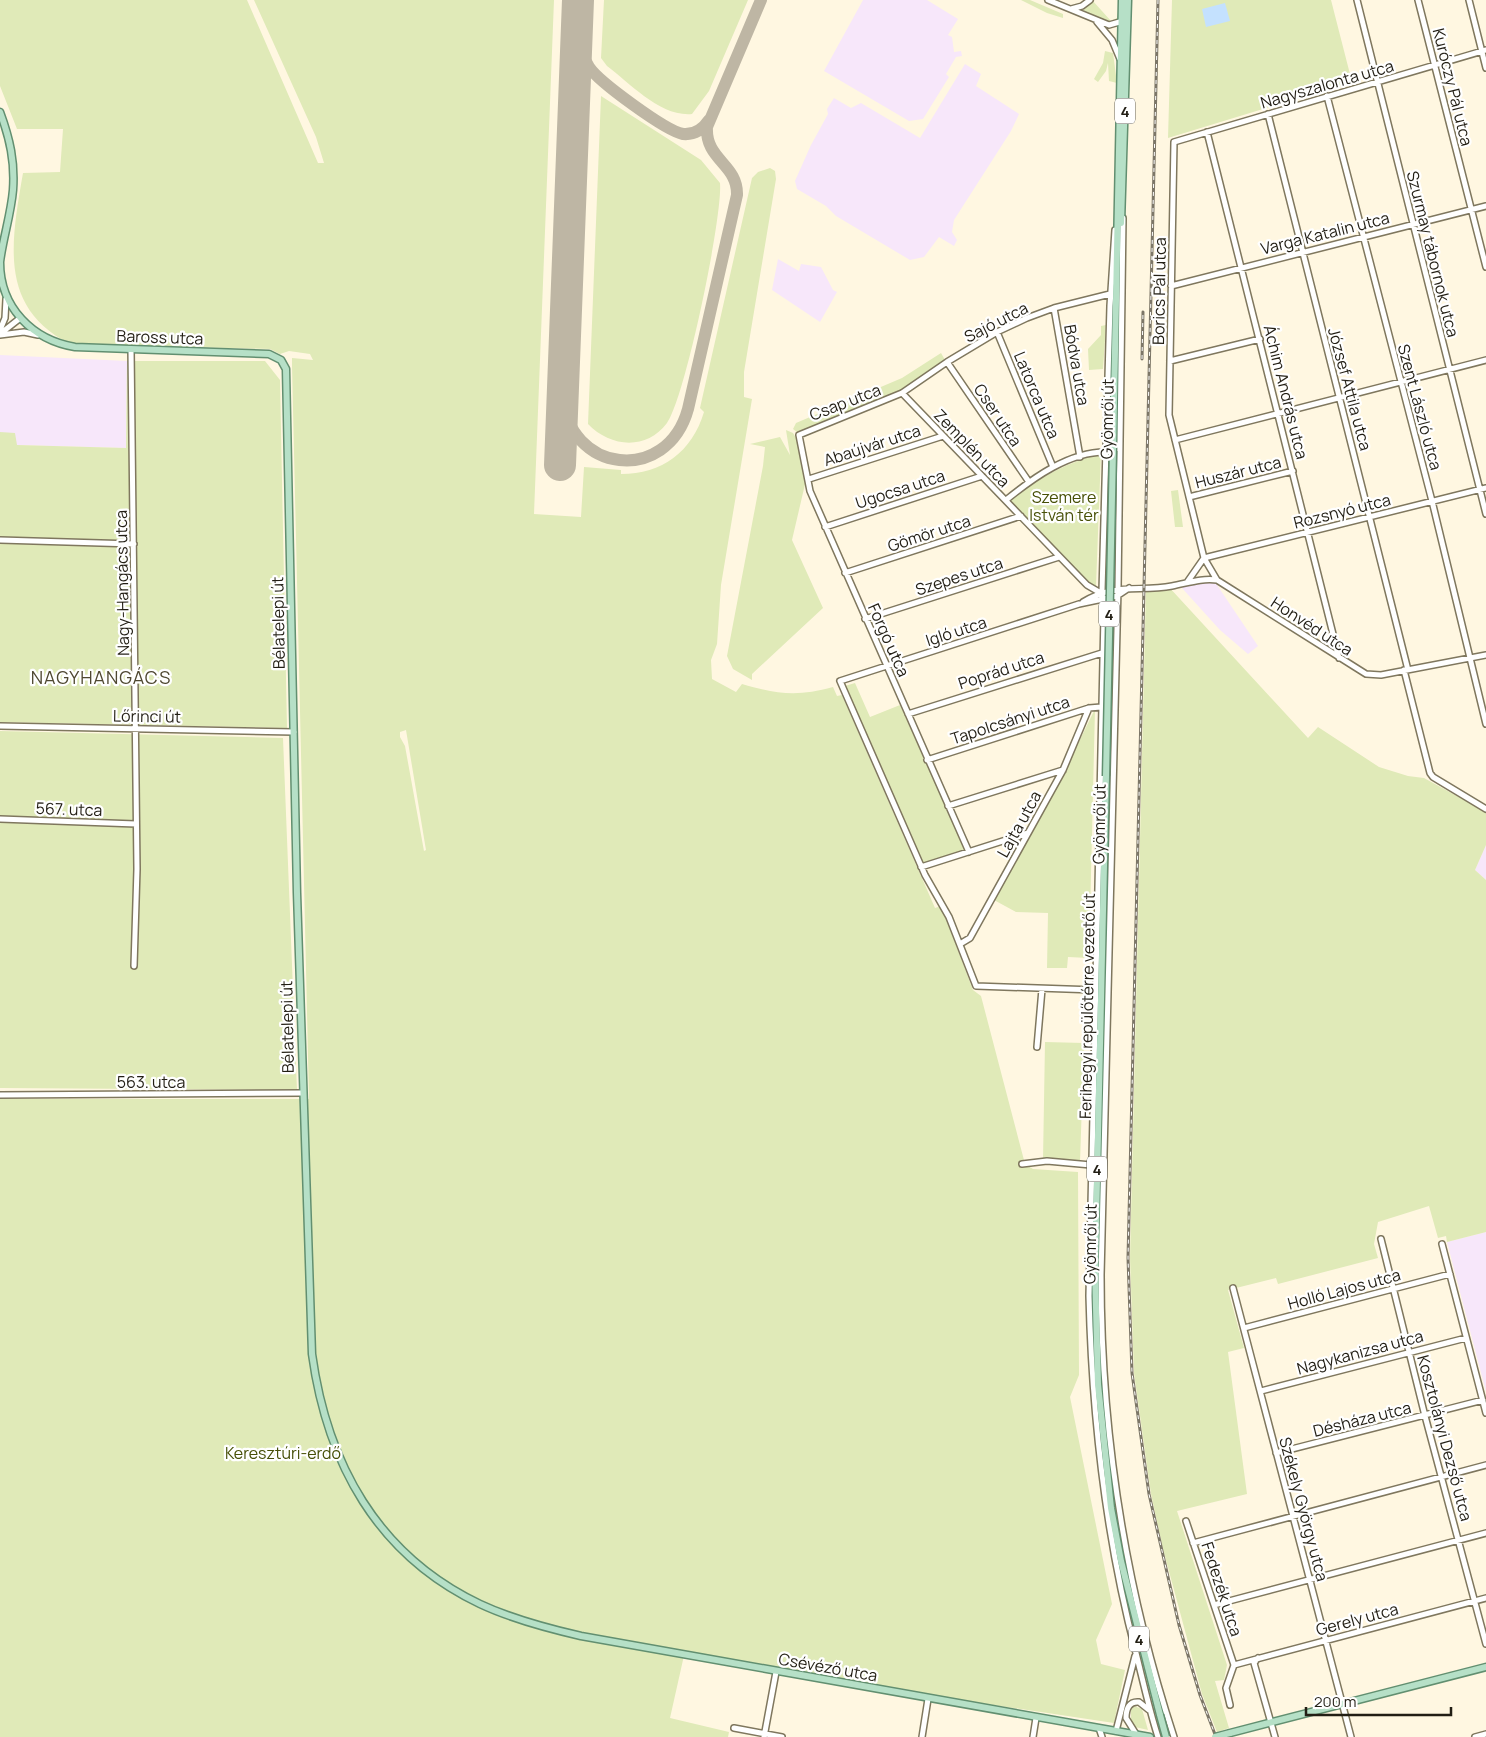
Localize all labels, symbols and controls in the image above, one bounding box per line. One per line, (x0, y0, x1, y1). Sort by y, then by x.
street label: Kuróczy Pál utca (1428, 26, 1478, 148)
street label: Nagyszalonta utca (1258, 54, 1396, 114)
road number: 4 (1115, 98, 1135, 124)
street label: Szurmay tábornok utca (1402, 169, 1464, 339)
street label: Varga Katalin utca (1258, 206, 1392, 260)
street label: Borics Pál utca (1147, 237, 1171, 345)
street label: Sajó utca (960, 297, 1032, 347)
street label: Bódva utca (1059, 323, 1095, 407)
street label: Áchim András utca (1259, 323, 1313, 461)
street label: Baross utca (116, 324, 204, 350)
street label: József Attila utca (1323, 325, 1377, 453)
street label: Szent László utca (1393, 342, 1447, 472)
street label: Latorca utca (1009, 348, 1065, 442)
street label: Csap utca (806, 378, 884, 426)
street label: Cser utca (969, 379, 1027, 451)
street label: Gyömrői út (1095, 379, 1119, 459)
street label: Zemplén utca (929, 404, 1015, 492)
street label: Abaújvár utca (821, 419, 923, 471)
street label: Huszár utca (1193, 451, 1283, 493)
street label: Ugocsa utca (852, 464, 948, 514)
park label: Szemere István tér (1029, 486, 1099, 526)
street label: Rozsnyó utca (1291, 488, 1393, 534)
street label: Gömör utca (885, 509, 973, 557)
street label: Nagy-Hangács utca (110, 510, 134, 656)
street label: Szepes utca (913, 552, 1005, 600)
street label: Bélatelepi út (266, 577, 290, 669)
street label: Honvéd utca (1267, 591, 1357, 661)
street label: Forgó utca (863, 600, 915, 680)
road number: 4 (1099, 602, 1119, 626)
street label: Igló utca (923, 611, 989, 651)
street label: Poprád utca (955, 646, 1047, 694)
district label: NAGYHANGÁCS (31, 665, 171, 689)
street label: Tapolcsányi utca (948, 690, 1072, 750)
street label: Lőrinci út (113, 704, 181, 728)
street label: Gyömrői út (1087, 784, 1111, 864)
street label: Lajta utca (992, 787, 1046, 861)
street label: 567. utca (35, 797, 103, 821)
street label: Ferihegyi repülőtérre vezető út (1074, 893, 1100, 1119)
street label: Bélatelepi út (275, 981, 299, 1073)
street label: 563. utca (117, 1071, 185, 1093)
road number: 4 (1087, 1156, 1107, 1182)
street label: Gyömrői út (1078, 1204, 1102, 1284)
street label: Holló Lajos utca (1285, 1263, 1403, 1315)
street label: Nagykanizsa utca (1294, 1325, 1426, 1379)
street label: Kosztolányi Dezső utca (1412, 1353, 1478, 1523)
street label: Désháza utca (1311, 1396, 1413, 1442)
street label: Székely György utca (1274, 1434, 1334, 1584)
park label: Keresztúri-erdő (225, 1442, 341, 1464)
street label: Fedezék utca (1196, 1539, 1248, 1639)
street label: Gerely utca (1313, 1597, 1401, 1641)
road number: 4 (1129, 1626, 1149, 1652)
street label: Csévéző utca (777, 1647, 879, 1687)
scale bar (1306, 1684, 1451, 1716)
text: 200 m (1314, 1691, 1357, 1712)

